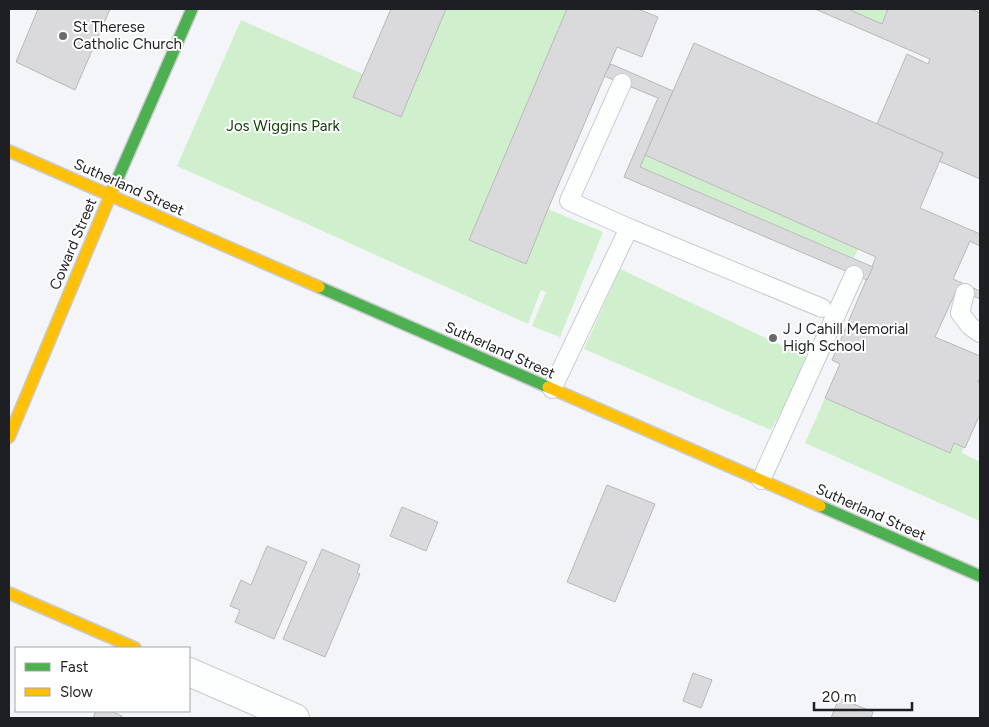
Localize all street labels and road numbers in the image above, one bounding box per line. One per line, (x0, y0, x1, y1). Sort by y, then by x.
street label: Sutherland Street (71, 155, 187, 219)
street label: Coward Street (46, 195, 101, 293)
street label: Sutherland Street (442, 318, 558, 382)
street label: Sutherland Street (813, 480, 929, 544)

